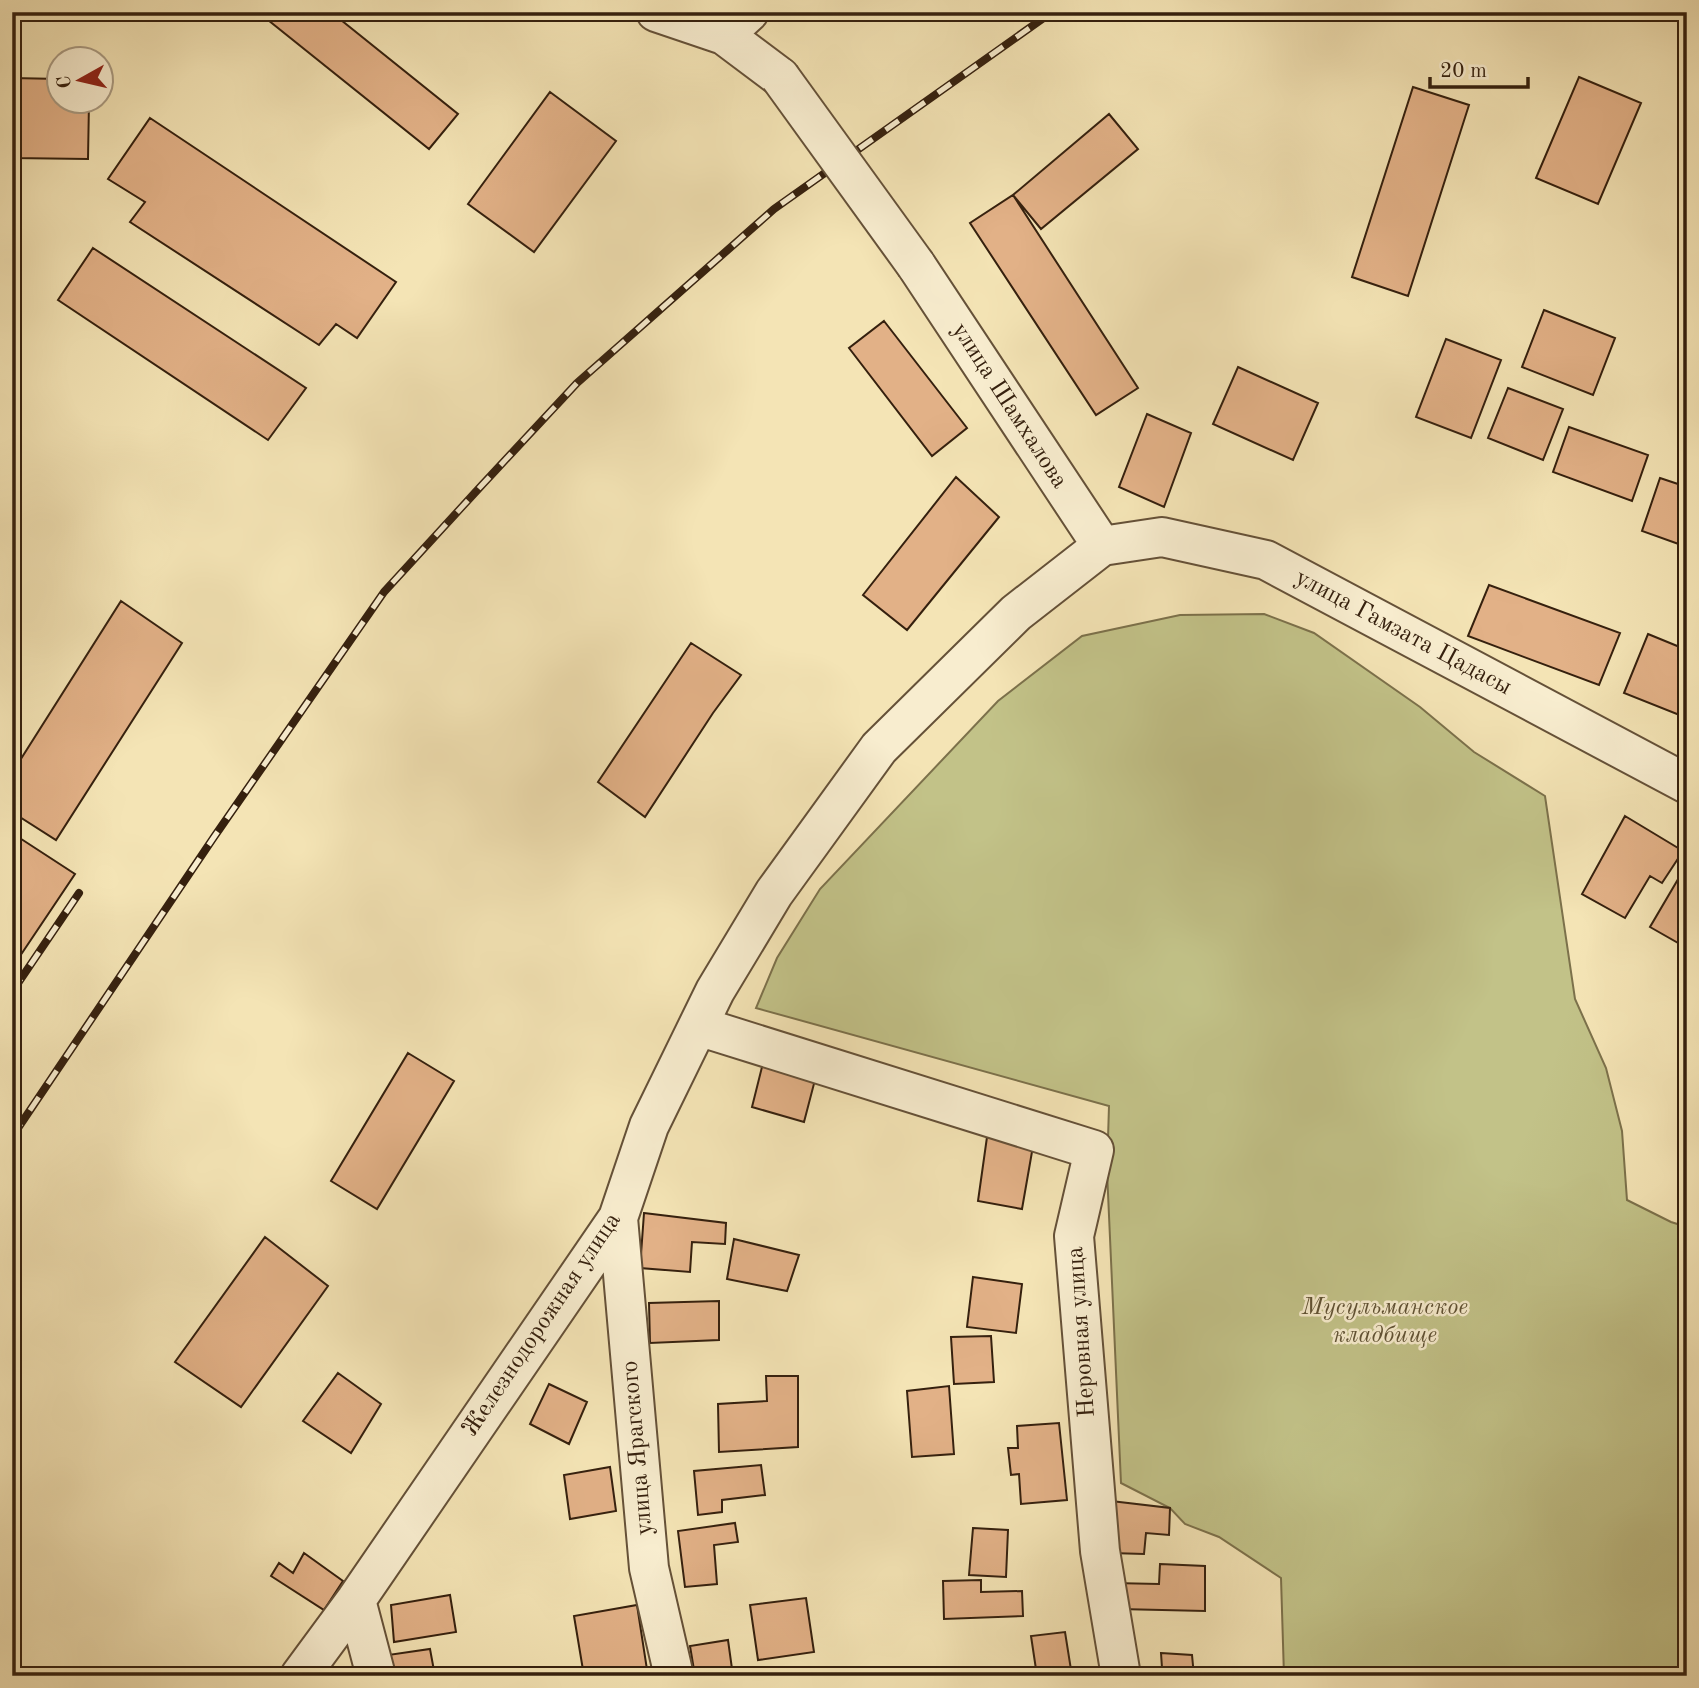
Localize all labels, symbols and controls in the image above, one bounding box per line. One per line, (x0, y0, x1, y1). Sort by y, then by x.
north arrow (46, 46, 116, 116)
scale bar (1430, 46, 1528, 90)
text: 20 m (1440, 61, 1487, 82)
text: С (55, 74, 76, 90)
street label: улица Шамхалова (947, 319, 1071, 493)
street label: улица Гамзата Цадасы (1291, 566, 1515, 700)
street label: Железнодорожная улица (458, 1209, 626, 1441)
street label: Неровная улица (1064, 1246, 1100, 1418)
park label: Мусульманское кладбище (1301, 1296, 1468, 1348)
street label: улица Ярагского (618, 1360, 658, 1536)

